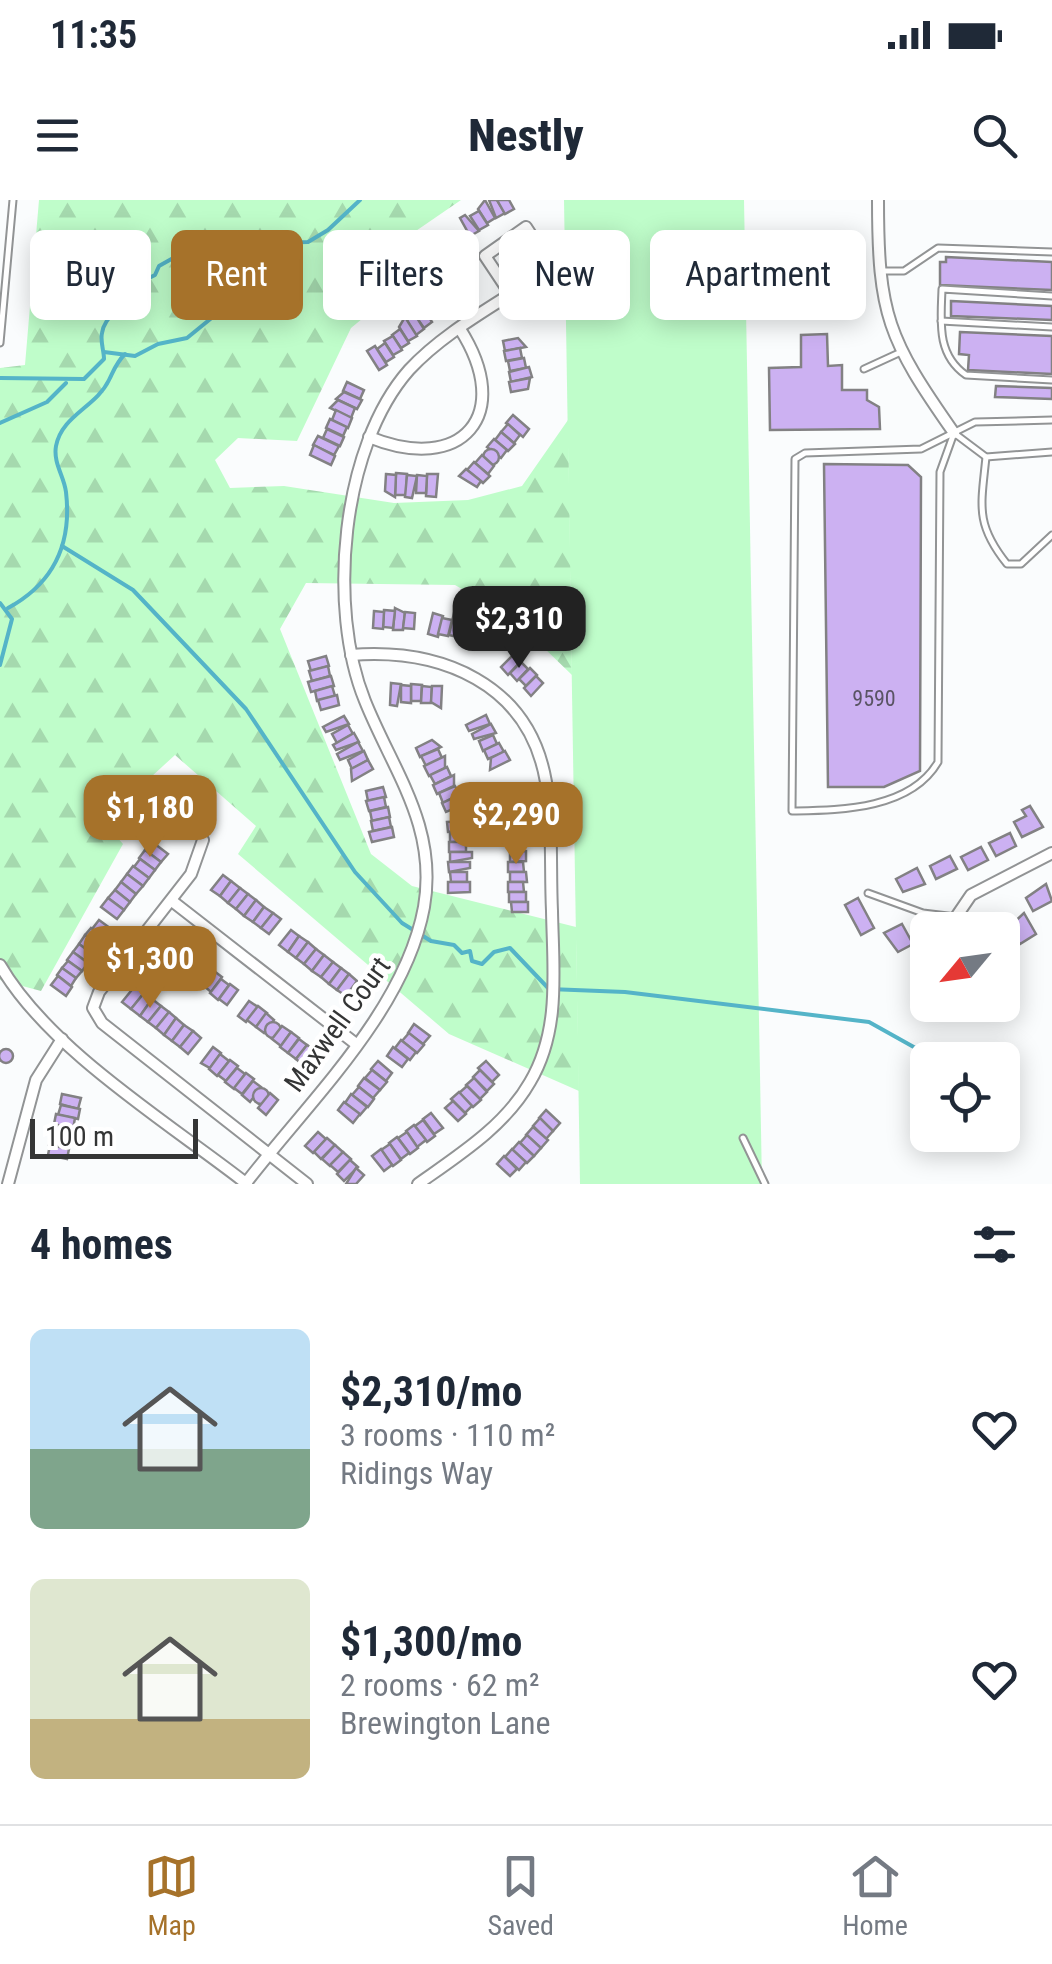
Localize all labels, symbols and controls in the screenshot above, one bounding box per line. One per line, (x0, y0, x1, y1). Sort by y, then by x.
text: 11:35 (50, 13, 137, 57)
icon: menu (30, 108, 85, 163)
icon: search (967, 108, 1022, 163)
text: Nestly (468, 109, 584, 162)
chip: Buy (30, 230, 151, 320)
chip: Rent (171, 230, 303, 320)
chip: Filters (323, 230, 479, 320)
chip: New (499, 230, 630, 320)
chip: Apartment (650, 230, 866, 320)
pin: $2,310 (438, 586, 600, 671)
text: $2,310 (475, 599, 563, 637)
house number: 9590 (852, 686, 896, 711)
pin: $1,180 (69, 775, 231, 860)
pin: $2,290 (435, 782, 597, 867)
text: $1,180 (106, 788, 194, 826)
text: $2,290 (472, 795, 560, 833)
north arrow (910, 912, 1020, 1022)
map controls (910, 912, 1020, 1152)
pin: $1,300 (69, 926, 231, 1011)
text: $1,300 (106, 939, 194, 977)
street label: Maxwell Court (277, 951, 397, 1098)
button: locate (910, 1042, 1020, 1152)
scale bar (30, 1114, 198, 1158)
text: 100 m (45, 1120, 114, 1153)
icon: filters (967, 1217, 1022, 1272)
text: 4 homes (30, 1220, 173, 1269)
text: $2,310/mo (340, 1367, 522, 1416)
icon: home (110, 1369, 230, 1489)
icon: heart (967, 1402, 1022, 1457)
text: 3 rooms · 110 m² (340, 1416, 555, 1454)
text: Ridings Way (340, 1454, 493, 1492)
text: $1,300/mo (340, 1617, 522, 1666)
icon: home (110, 1619, 230, 1739)
icon: heart (967, 1652, 1022, 1707)
text: 2 rooms · 62 m² (340, 1666, 539, 1704)
text: Brewington Lane (340, 1704, 550, 1742)
tab: Map (144, 1849, 199, 1942)
tab: Saved (487, 1849, 554, 1942)
tab: Home (842, 1849, 908, 1942)

